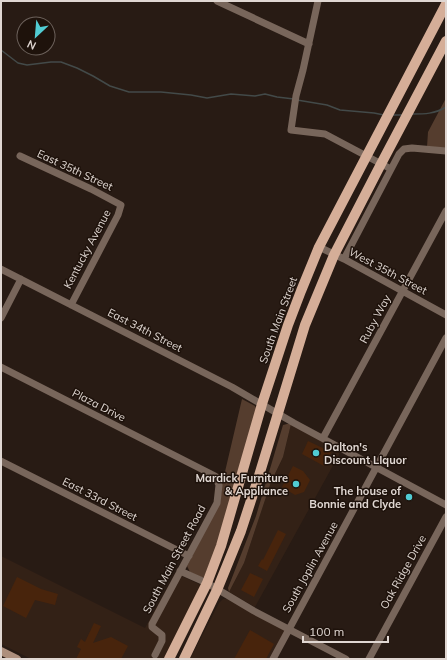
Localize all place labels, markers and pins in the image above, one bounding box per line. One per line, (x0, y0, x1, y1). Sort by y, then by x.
place label: Dalton's Discount LIquor (324, 440, 407, 467)
marker: Dalton's Discount LIquor (311, 448, 321, 458)
place label: Mardick Furniture & Appliance (196, 471, 288, 498)
marker: Mardick Furniture & Appliance (291, 479, 301, 489)
place label: The house of Bonnie and Clyde (309, 484, 402, 511)
marker: The house of Bonnie and Clyde (404, 492, 414, 502)

